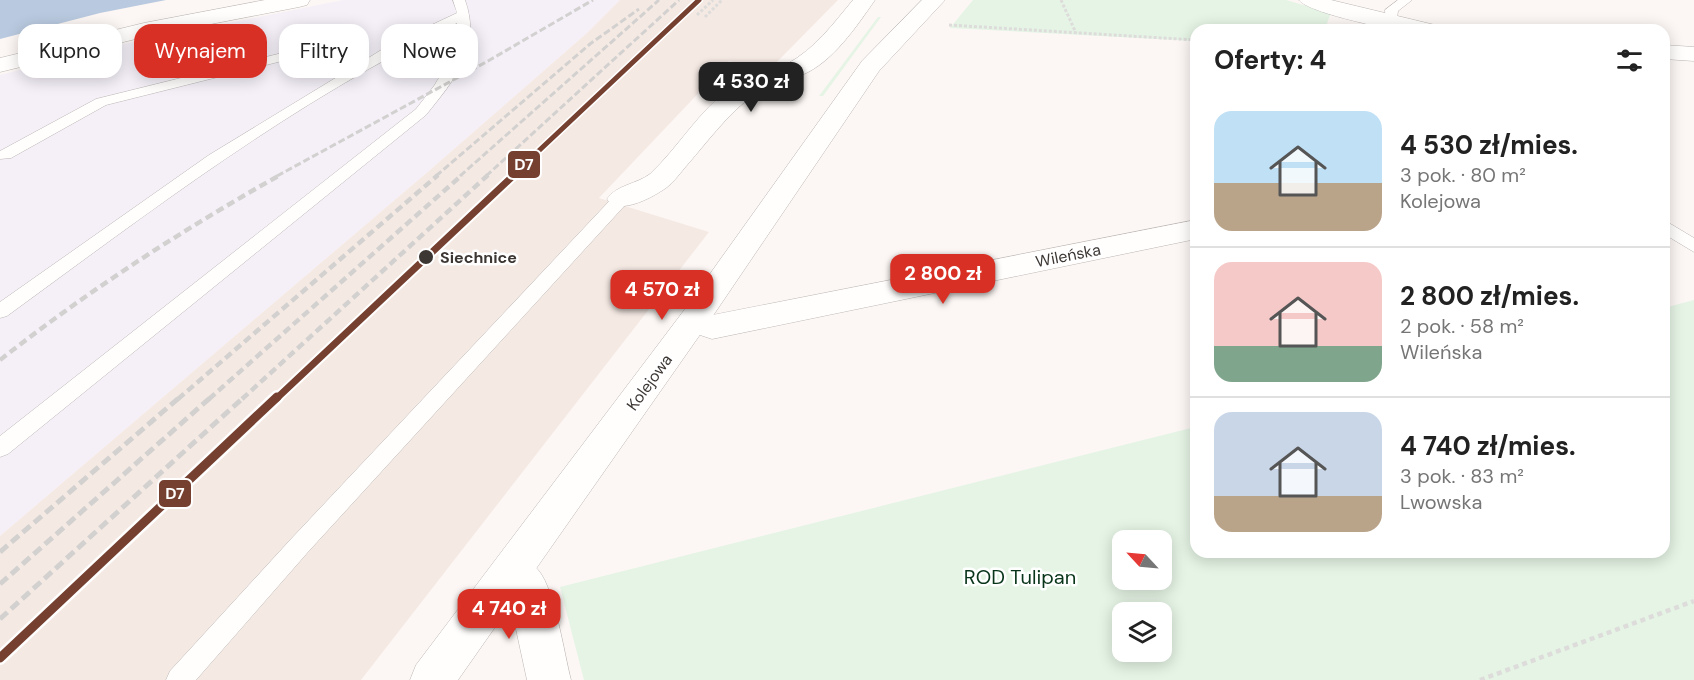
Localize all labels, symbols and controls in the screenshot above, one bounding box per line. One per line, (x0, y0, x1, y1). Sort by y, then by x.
chip: Kupno (18, 24, 122, 78)
chip: Wynajem (134, 24, 267, 78)
chip: Filtry (279, 24, 369, 78)
chip: Nowe (381, 24, 478, 78)
text: Oferty: 4 (1214, 43, 1326, 77)
icon: filters (1613, 44, 1646, 77)
pin: 4 530 zł (689, 62, 813, 113)
text: 4 530 zł (713, 68, 789, 94)
text: 4 530 zł/mies. (1400, 128, 1578, 162)
icon: home (1262, 135, 1334, 207)
line badge: D7 (507, 150, 541, 179)
text: D7 (514, 154, 534, 175)
text: 3 pok. · 80 m² (1400, 162, 1526, 188)
text: Kolejowa (1400, 188, 1481, 214)
street label: Wileńska (1034, 239, 1102, 272)
place label: Siechnice (440, 247, 517, 268)
marker: Siechnice (417, 248, 435, 266)
pin: 2 800 zł (881, 254, 1005, 305)
text: 2 800 zł (904, 260, 982, 286)
pin: 4 570 zł (600, 270, 724, 321)
text: 4 570 zł (624, 276, 700, 302)
text: 2 800 zł/mies. (1400, 279, 1579, 313)
icon: home (1262, 286, 1334, 358)
text: 2 pok. · 58 m² (1400, 313, 1524, 339)
text: Wileńska (1400, 339, 1482, 365)
street label: Kolejowa (622, 350, 677, 415)
text: 4 740 zł/mies. (1400, 429, 1576, 463)
icon: home (1262, 436, 1334, 508)
text: 3 pok. · 83 m² (1400, 463, 1524, 489)
line badge: D7 (158, 479, 192, 508)
text: D7 (165, 483, 185, 504)
text: Lwowska (1400, 489, 1482, 515)
north arrow (1112, 530, 1172, 590)
map controls (1112, 530, 1172, 662)
park label: ROD Tulipan (964, 564, 1076, 590)
pin: 4 740 zł (447, 589, 571, 640)
text: 4 740 zł (472, 595, 546, 621)
button: layers (1112, 602, 1172, 662)

